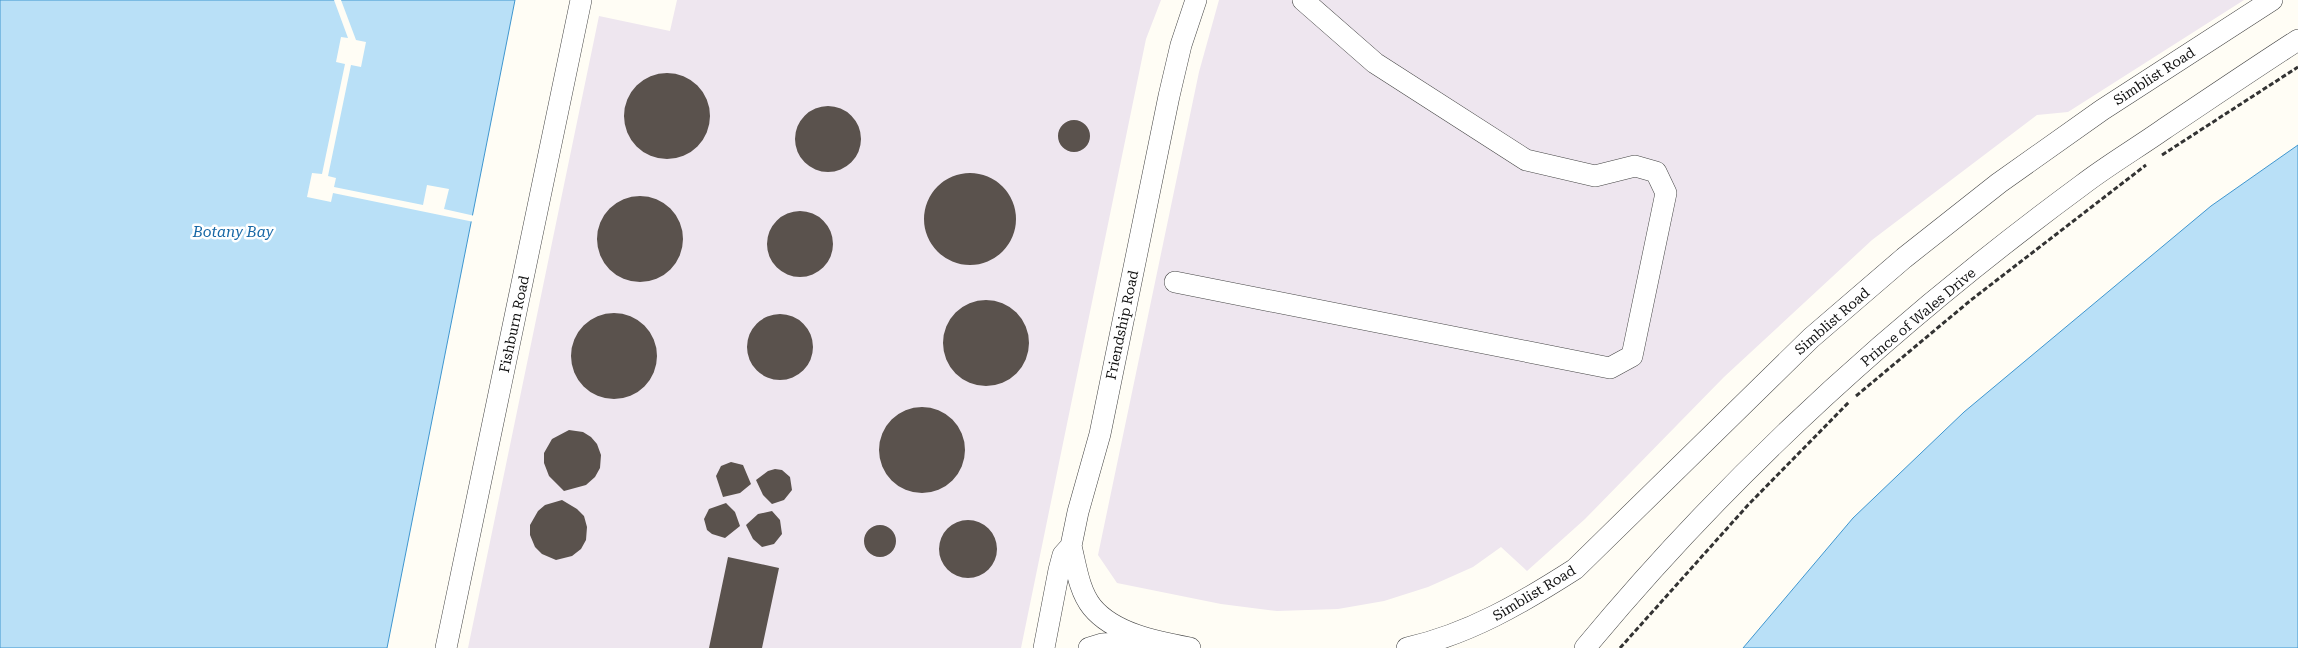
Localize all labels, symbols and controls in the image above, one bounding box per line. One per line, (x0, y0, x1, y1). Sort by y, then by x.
street label: Simblist Road (2110, 44, 2198, 108)
water label: Botany Bay (192, 223, 274, 241)
street label: Prince of Wales Drive (1857, 264, 1979, 370)
street label: Friendship Road (1103, 269, 1141, 381)
street label: Fishburn Road (496, 274, 532, 374)
street label: Simblist Road (1791, 284, 1873, 358)
street label: Simblist Road (1490, 562, 1578, 624)

